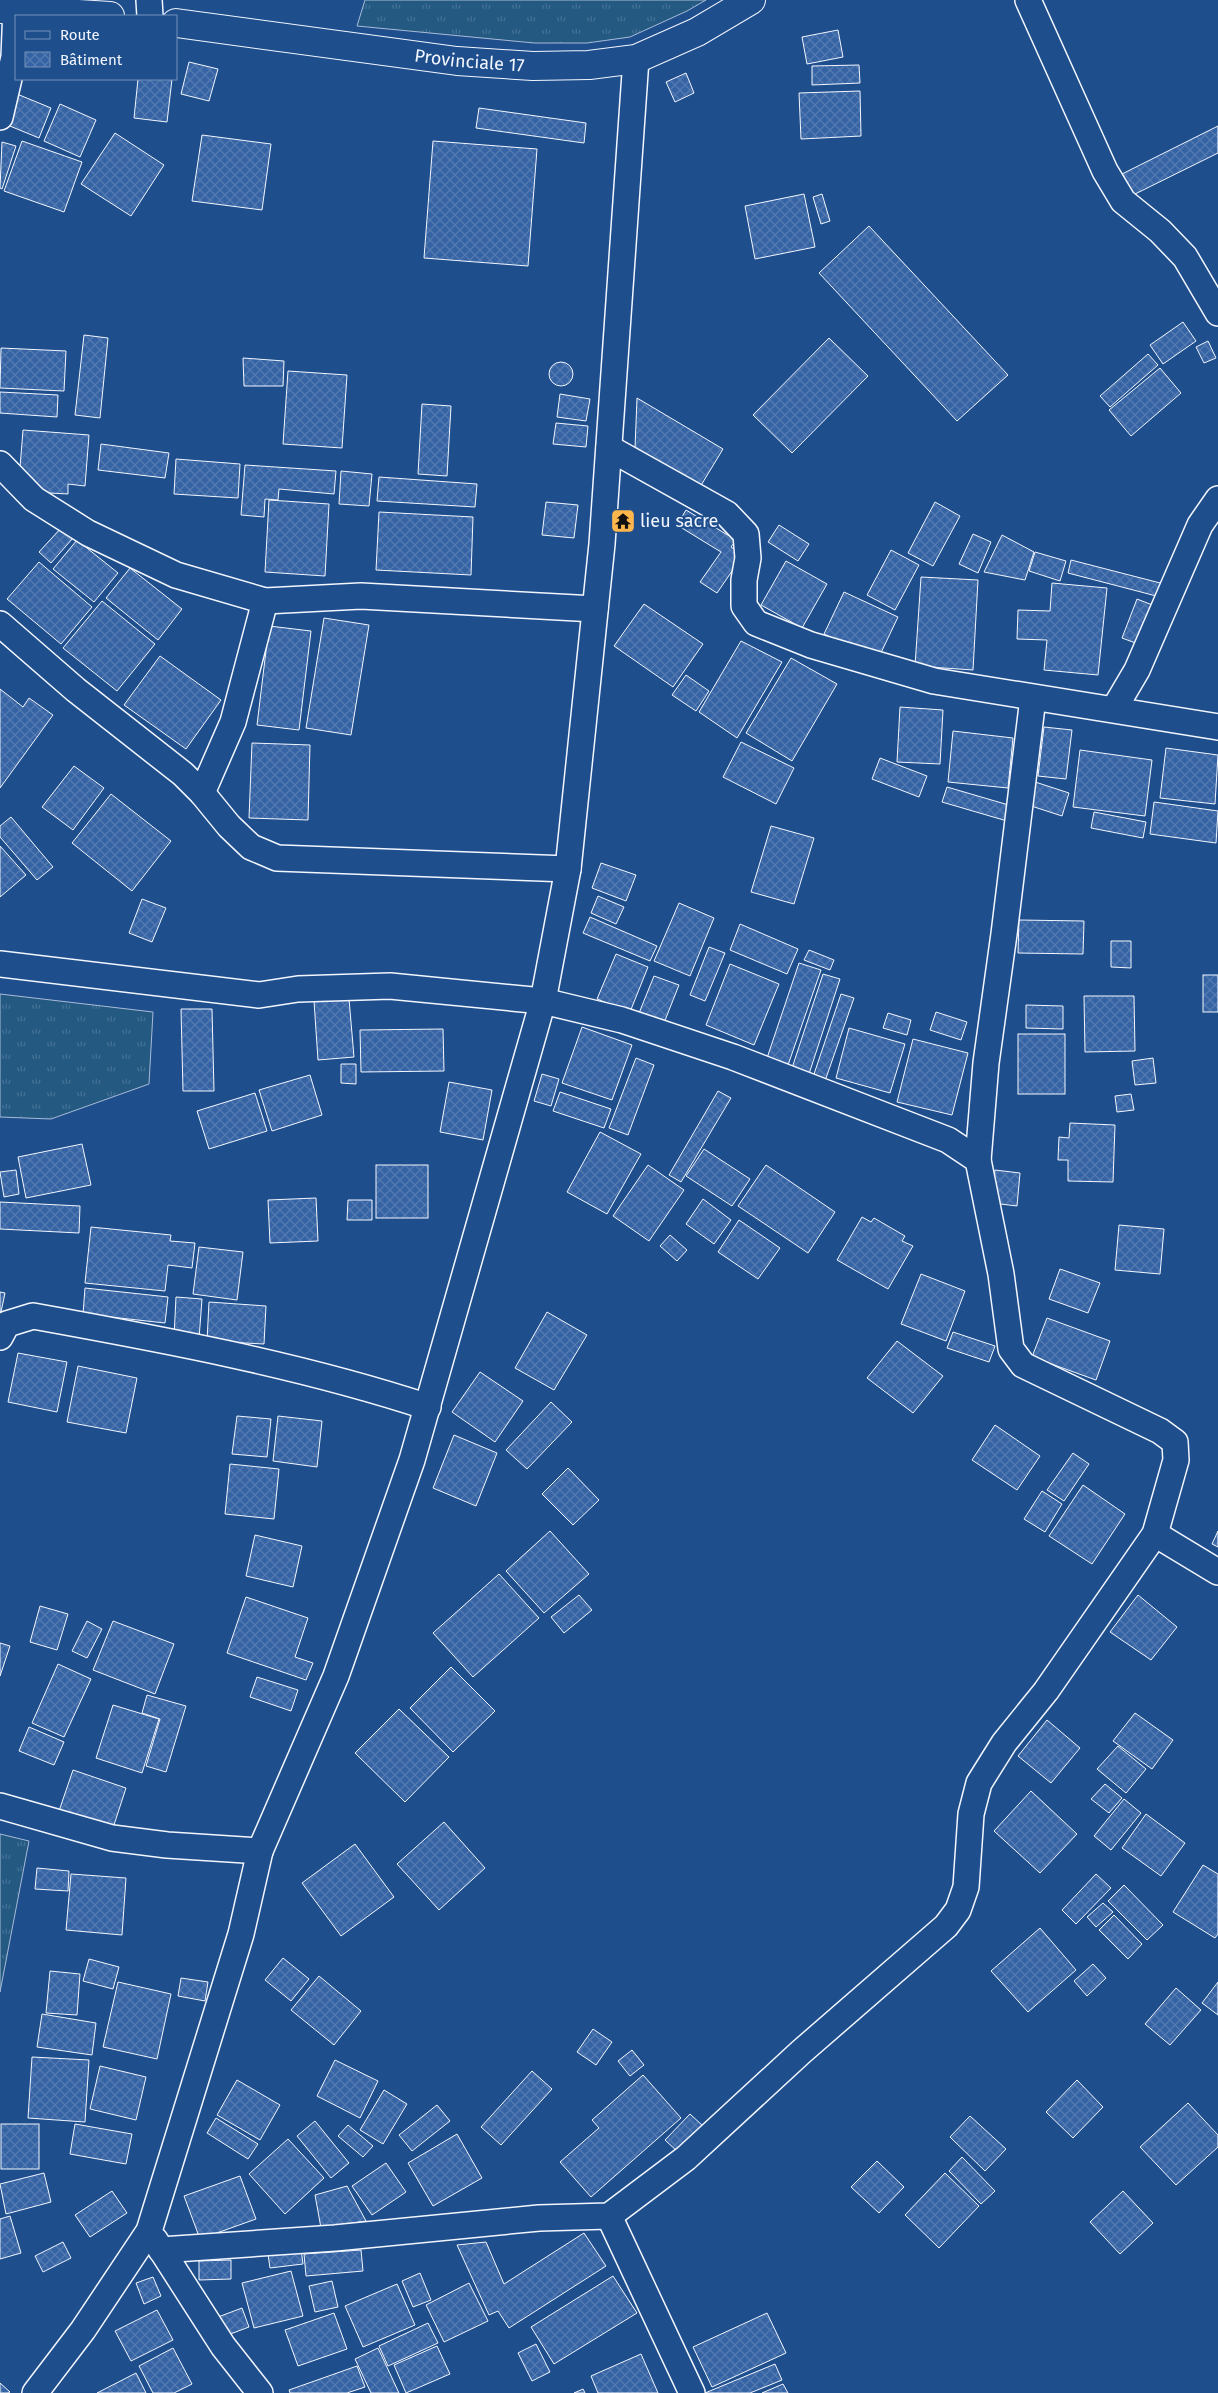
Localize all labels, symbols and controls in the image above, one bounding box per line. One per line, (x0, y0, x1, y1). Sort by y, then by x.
legend (15, 15, 178, 80)
text: Route (60, 26, 100, 44)
street label: Provinciale 17 (413, 44, 525, 76)
text: Bâtiment (60, 51, 123, 69)
temple icon: lieu sacre (610, 508, 636, 534)
place label: lieu sacre (640, 510, 718, 532)

